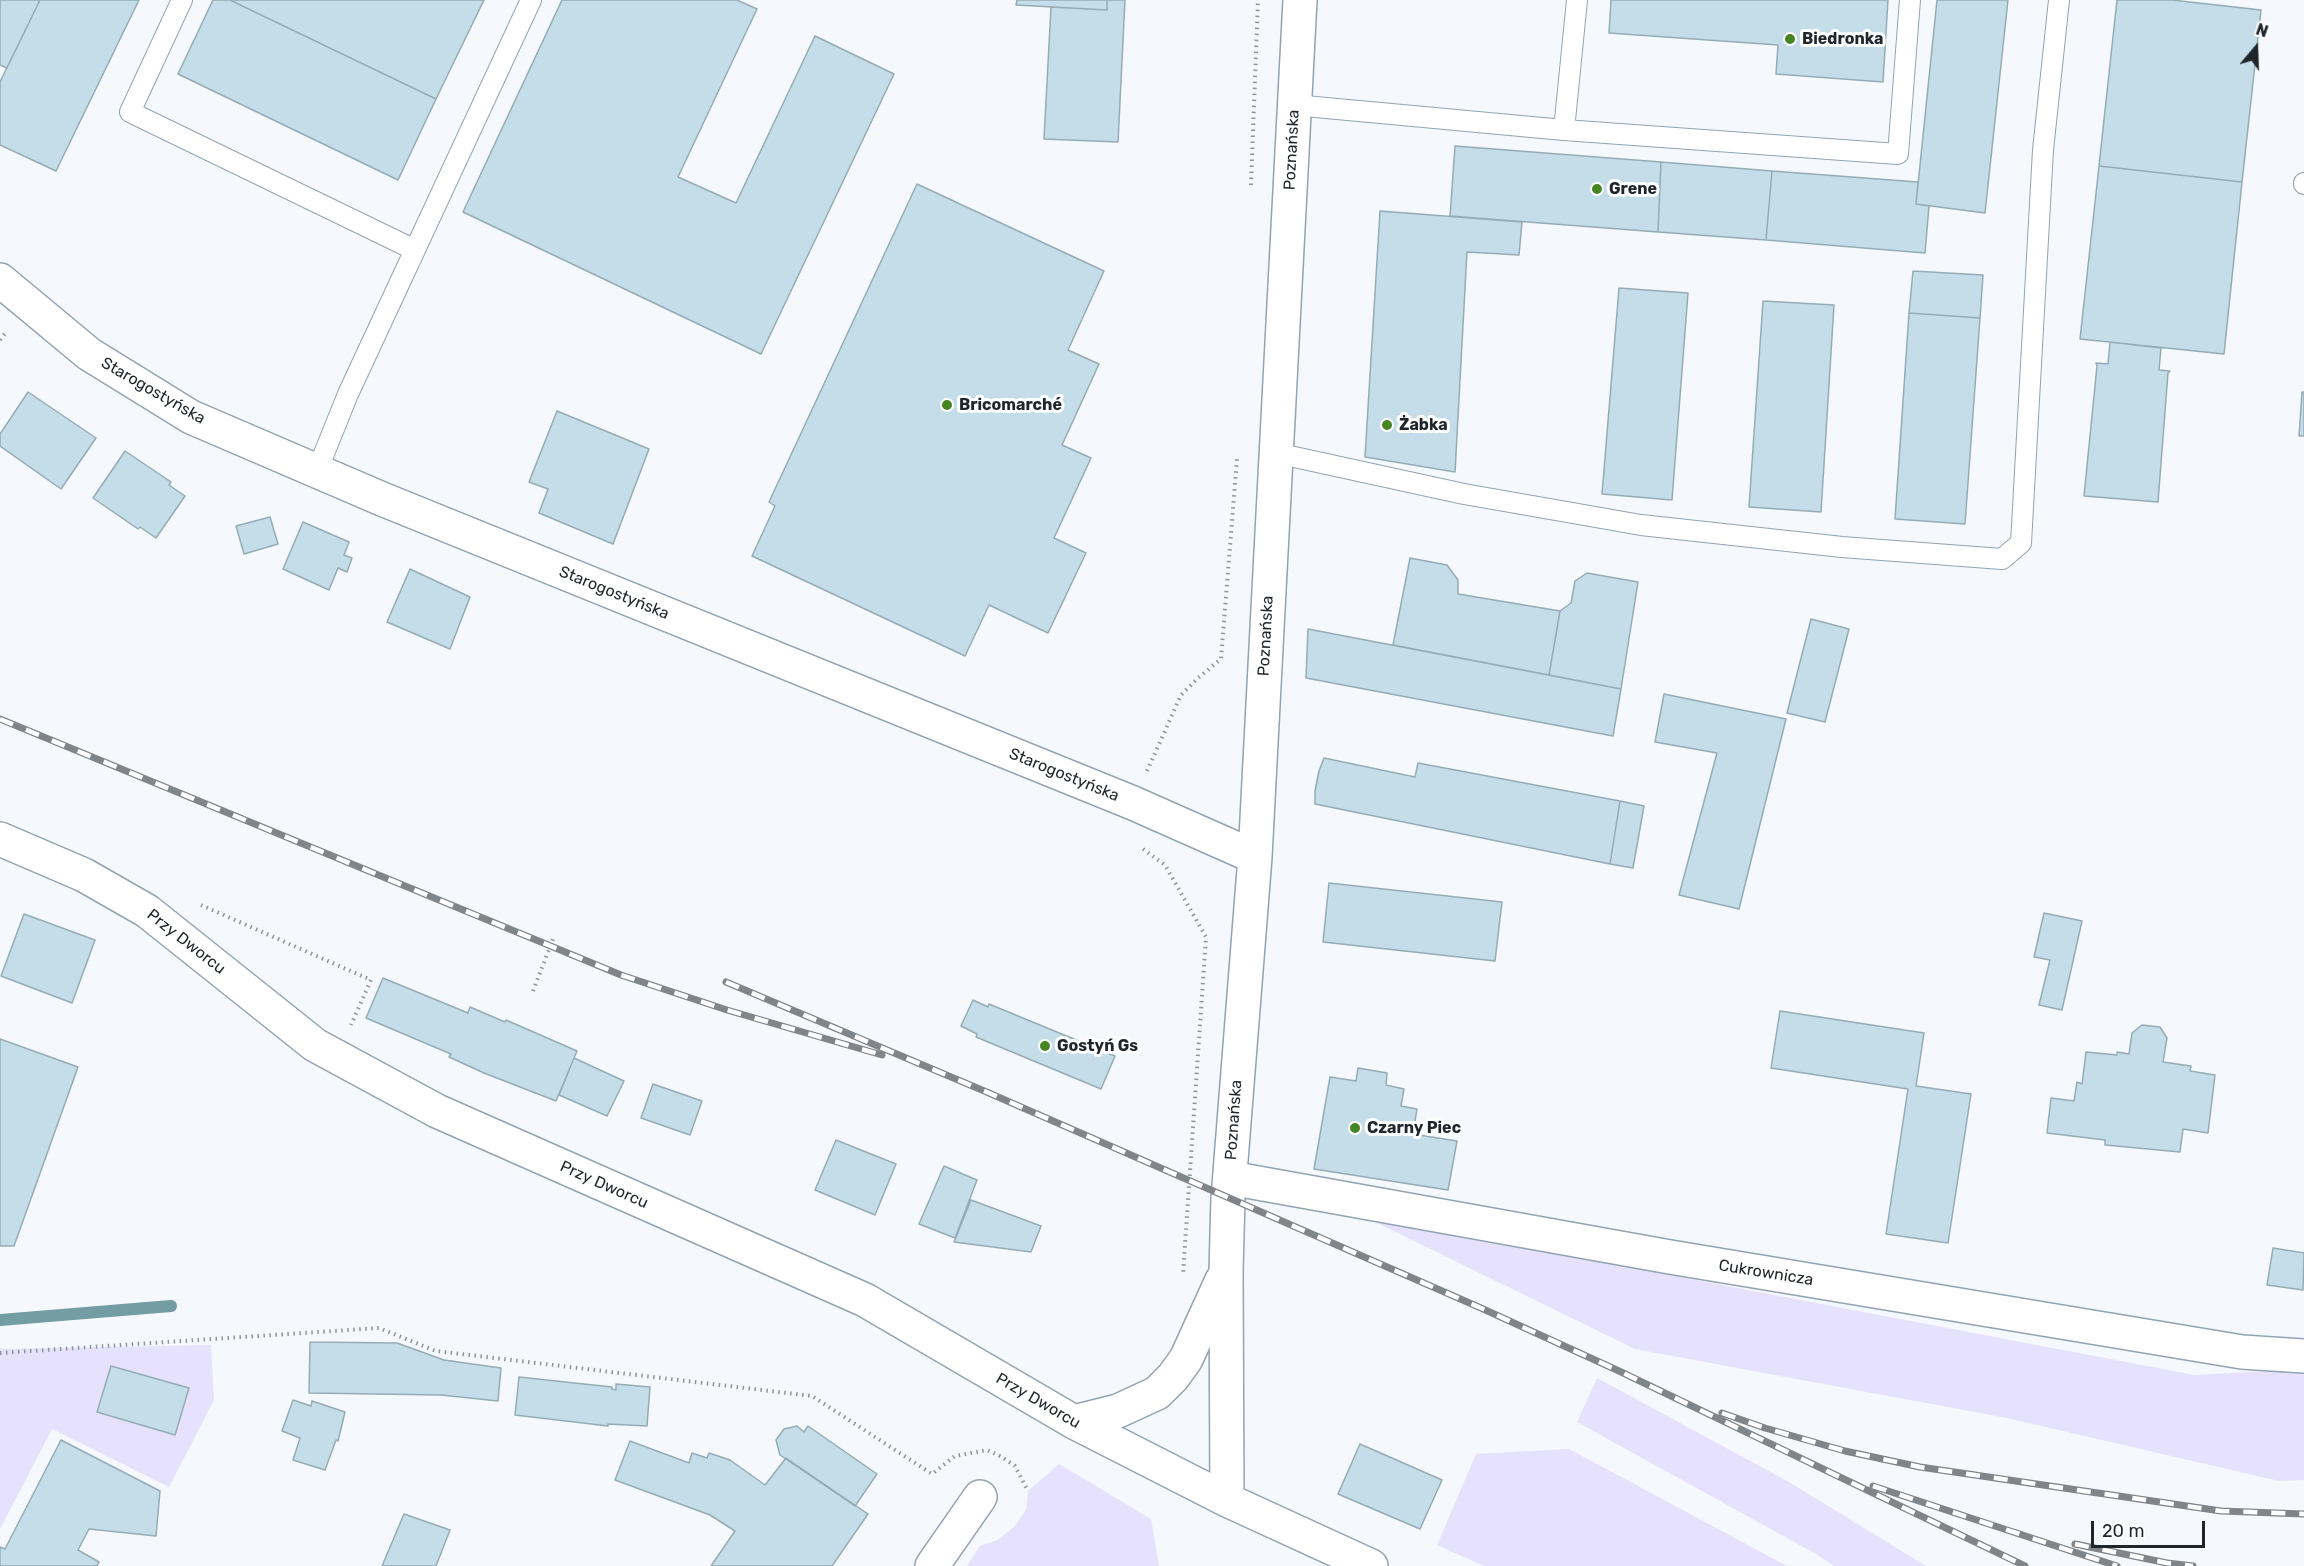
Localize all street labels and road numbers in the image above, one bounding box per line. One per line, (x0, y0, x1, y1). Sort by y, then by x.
street label: Poznańska (1280, 109, 1304, 191)
street label: Starogostyńska (98, 353, 208, 429)
street label: Starogostyńska (556, 562, 672, 624)
street label: Poznańska (1254, 595, 1278, 677)
street label: Starogostyńska (1006, 744, 1122, 806)
street label: Przy Dworcu (143, 905, 229, 979)
street label: Poznańska (1222, 1079, 1246, 1161)
street label: Przy Dworcu (557, 1157, 651, 1213)
street label: Cukrownicza (1717, 1256, 1815, 1290)
street label: Przy Dworcu (992, 1369, 1084, 1433)

